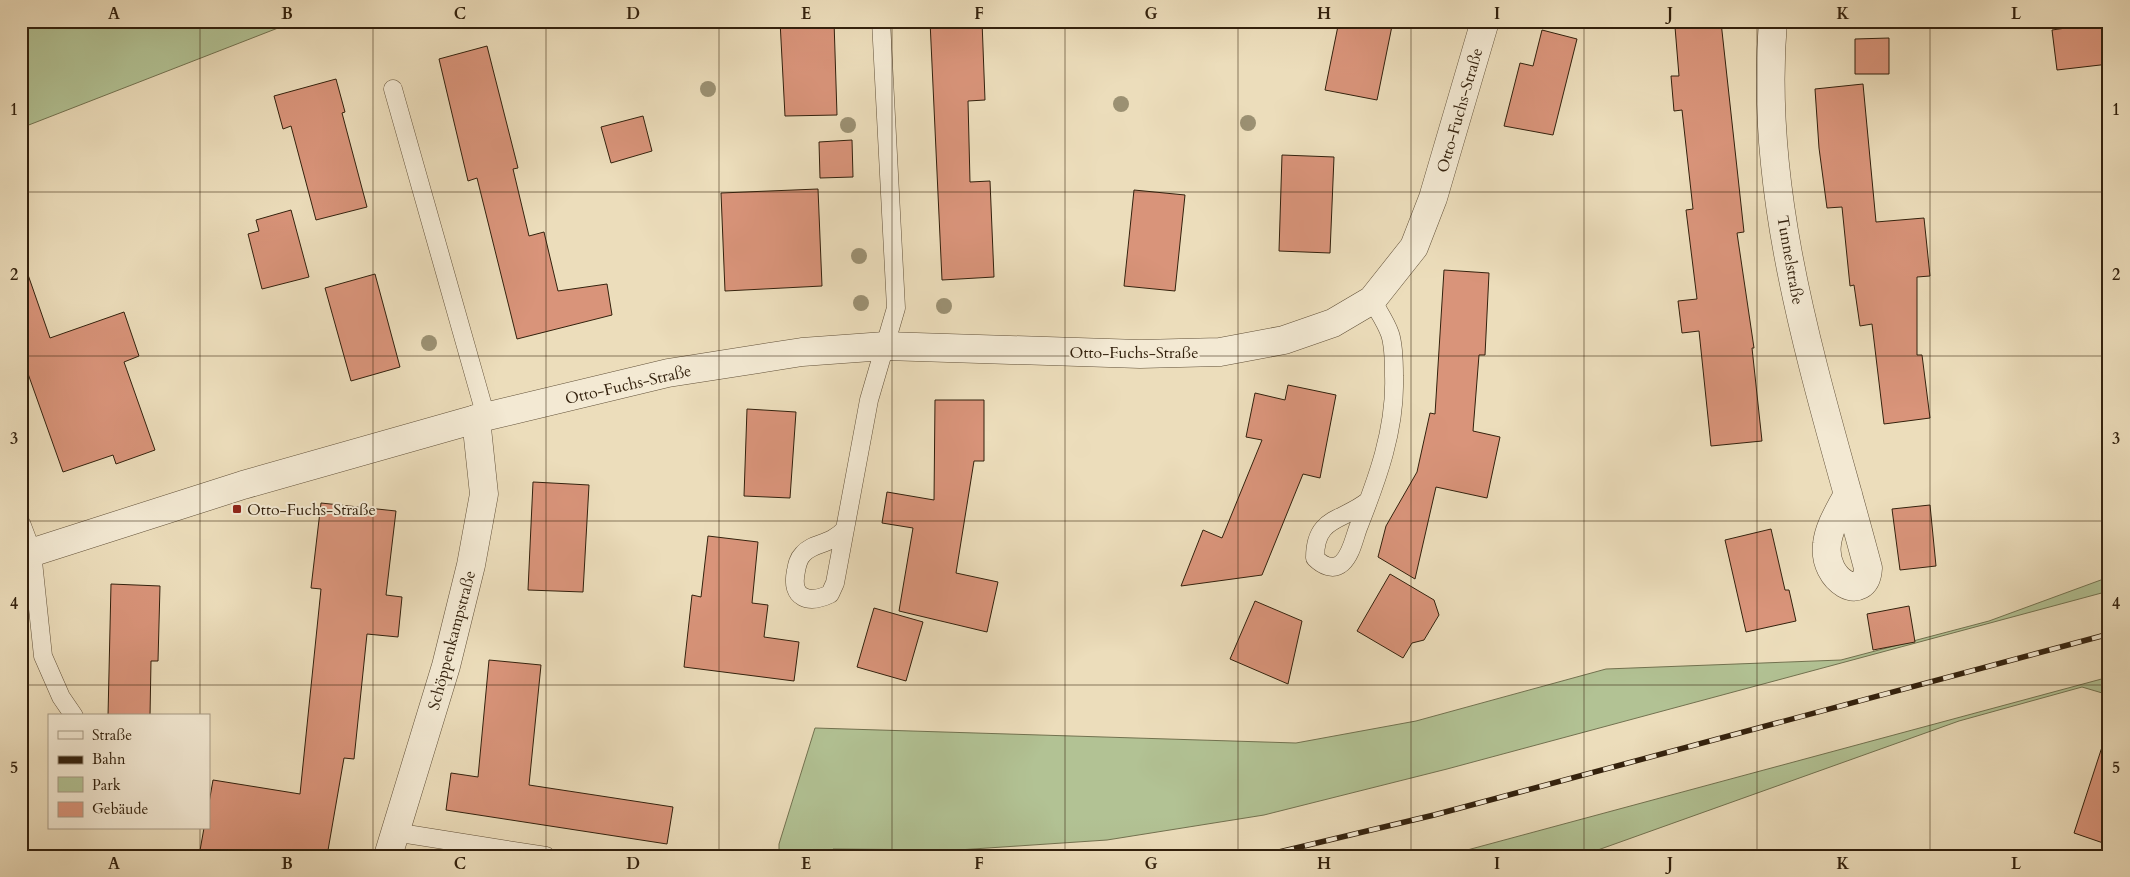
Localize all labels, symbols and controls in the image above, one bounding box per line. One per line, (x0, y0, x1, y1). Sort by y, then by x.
text: A (108, 3, 120, 25)
text: B (281, 3, 293, 25)
text: C (454, 3, 466, 25)
text: D (626, 3, 640, 25)
text: E (801, 3, 811, 25)
text: F (974, 3, 984, 25)
text: G (1144, 3, 1158, 25)
text: H (1317, 3, 1331, 25)
text: I (1494, 3, 1500, 25)
text: J (1665, 3, 1673, 25)
text: K (1837, 3, 1850, 25)
text: L (2011, 3, 2022, 25)
street label: Otto-Fuchs-Straße (1432, 45, 1488, 175)
text: 1 (10, 99, 18, 121)
text: 1 (2112, 99, 2120, 121)
street label: Tunnelstraße (1771, 214, 1809, 306)
text: 2 (10, 264, 18, 286)
text: 2 (2112, 264, 2120, 286)
street label: Otto-Fuchs-Straße (1070, 342, 1198, 364)
street label: Otto-Fuchs-Straße (563, 360, 693, 410)
text: 3 (10, 428, 18, 450)
text: 3 (2112, 428, 2120, 450)
place label: Otto-Fuchs-Straße (247, 499, 376, 521)
marker: Otto-Fuchs-Straße (231, 503, 243, 515)
street label: Schöppenkampstraße (423, 568, 481, 712)
text: 4 (10, 593, 18, 615)
text: 4 (2112, 593, 2120, 615)
legend (48, 714, 210, 830)
text: Straße (92, 725, 132, 745)
text: Bahn (92, 749, 126, 769)
text: 5 (10, 757, 18, 779)
text: 5 (2112, 757, 2120, 779)
text: Park (92, 775, 121, 795)
text: Gebäude (92, 799, 149, 819)
text: A (108, 853, 120, 875)
text: B (281, 853, 293, 875)
text: C (454, 853, 466, 875)
text: D (626, 853, 640, 875)
text: E (801, 853, 811, 875)
text: F (974, 853, 984, 875)
text: G (1144, 853, 1158, 875)
text: H (1317, 853, 1331, 875)
text: I (1494, 853, 1500, 875)
text: J (1665, 853, 1673, 875)
text: K (1837, 853, 1850, 875)
text: L (2011, 853, 2022, 875)

